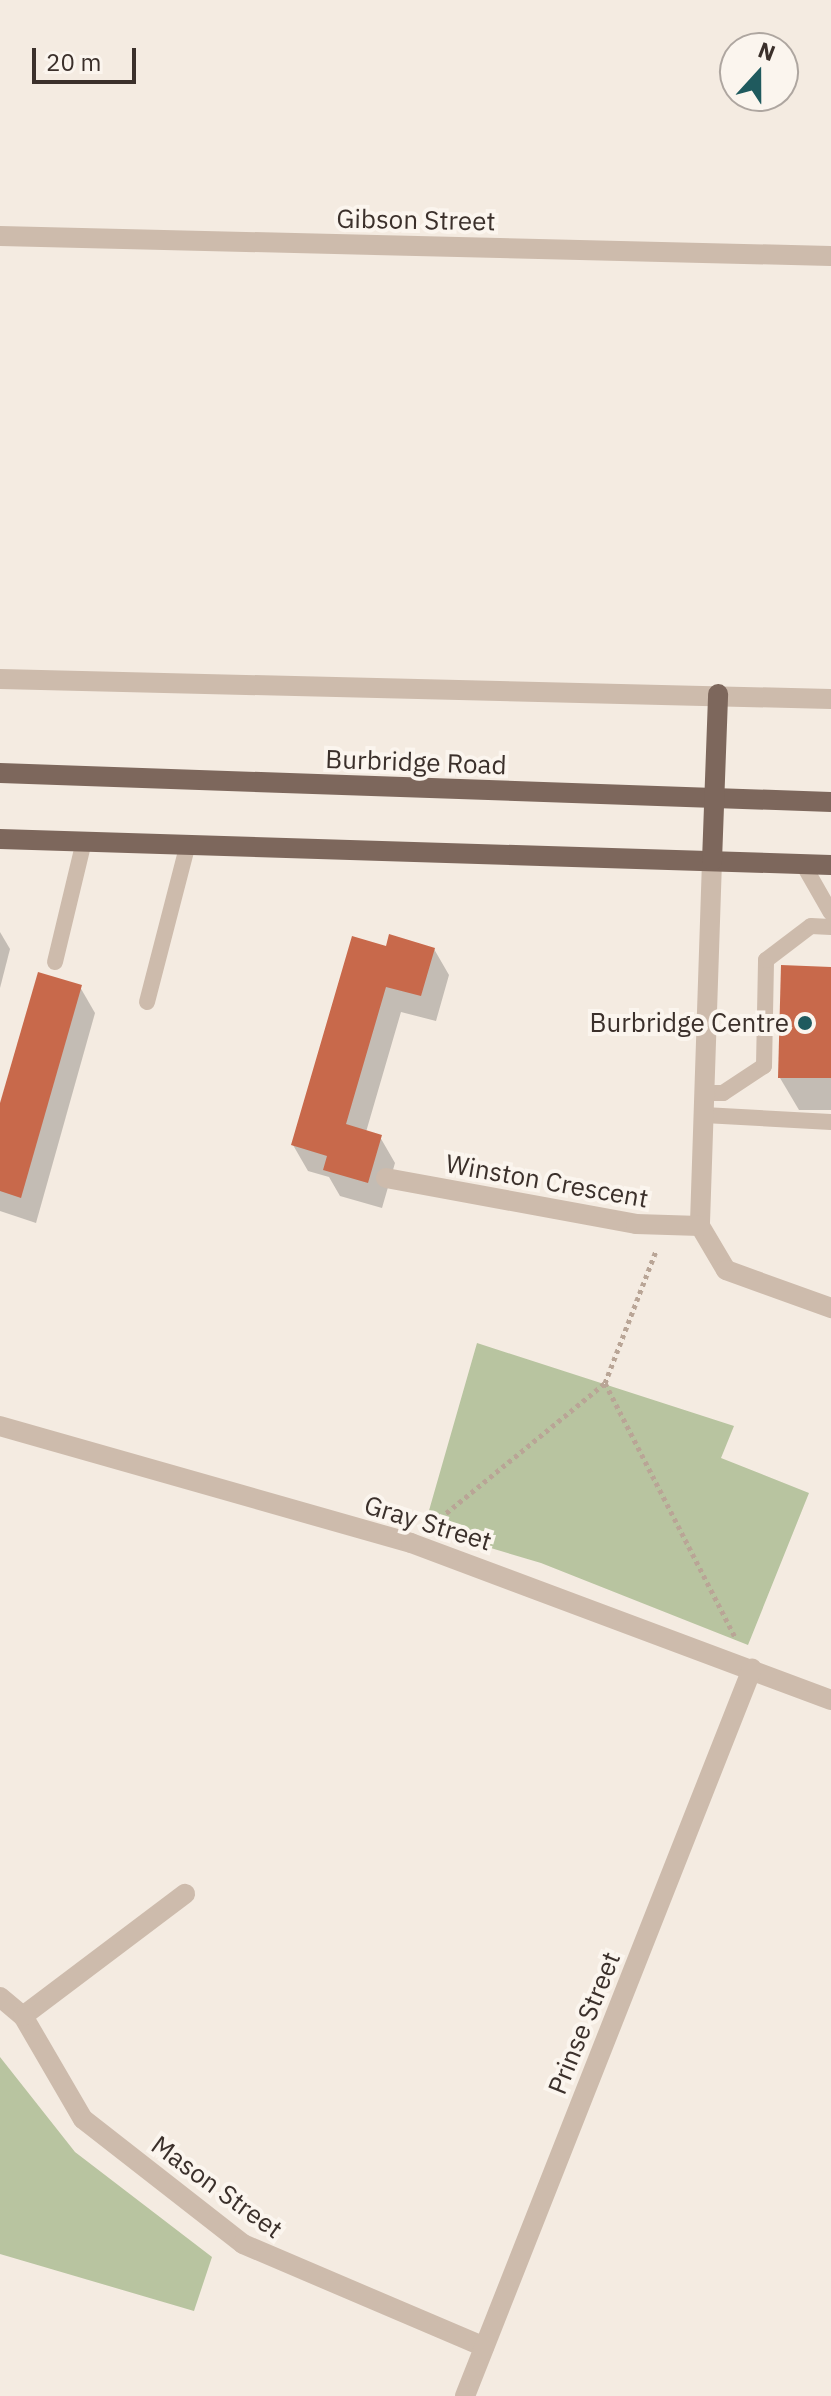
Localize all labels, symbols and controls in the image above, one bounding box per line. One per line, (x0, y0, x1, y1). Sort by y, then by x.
scale bar (36, 32, 140, 82)
north arrow (719, 32, 799, 112)
text: N (754, 35, 780, 67)
text: 20 m (46, 46, 101, 78)
street label: Gibson Street (336, 203, 496, 237)
street label: Burbridge Road (325, 743, 507, 781)
place label: Burbridge Centre (590, 1007, 789, 1039)
marker: Burbridge Centre (796, 1014, 814, 1032)
street label: Winston Crescent (443, 1148, 651, 1214)
street label: Gray Street (360, 1489, 496, 1557)
street label: Prinse Street (541, 1947, 627, 2099)
street label: Mason Street (145, 2129, 289, 2245)

